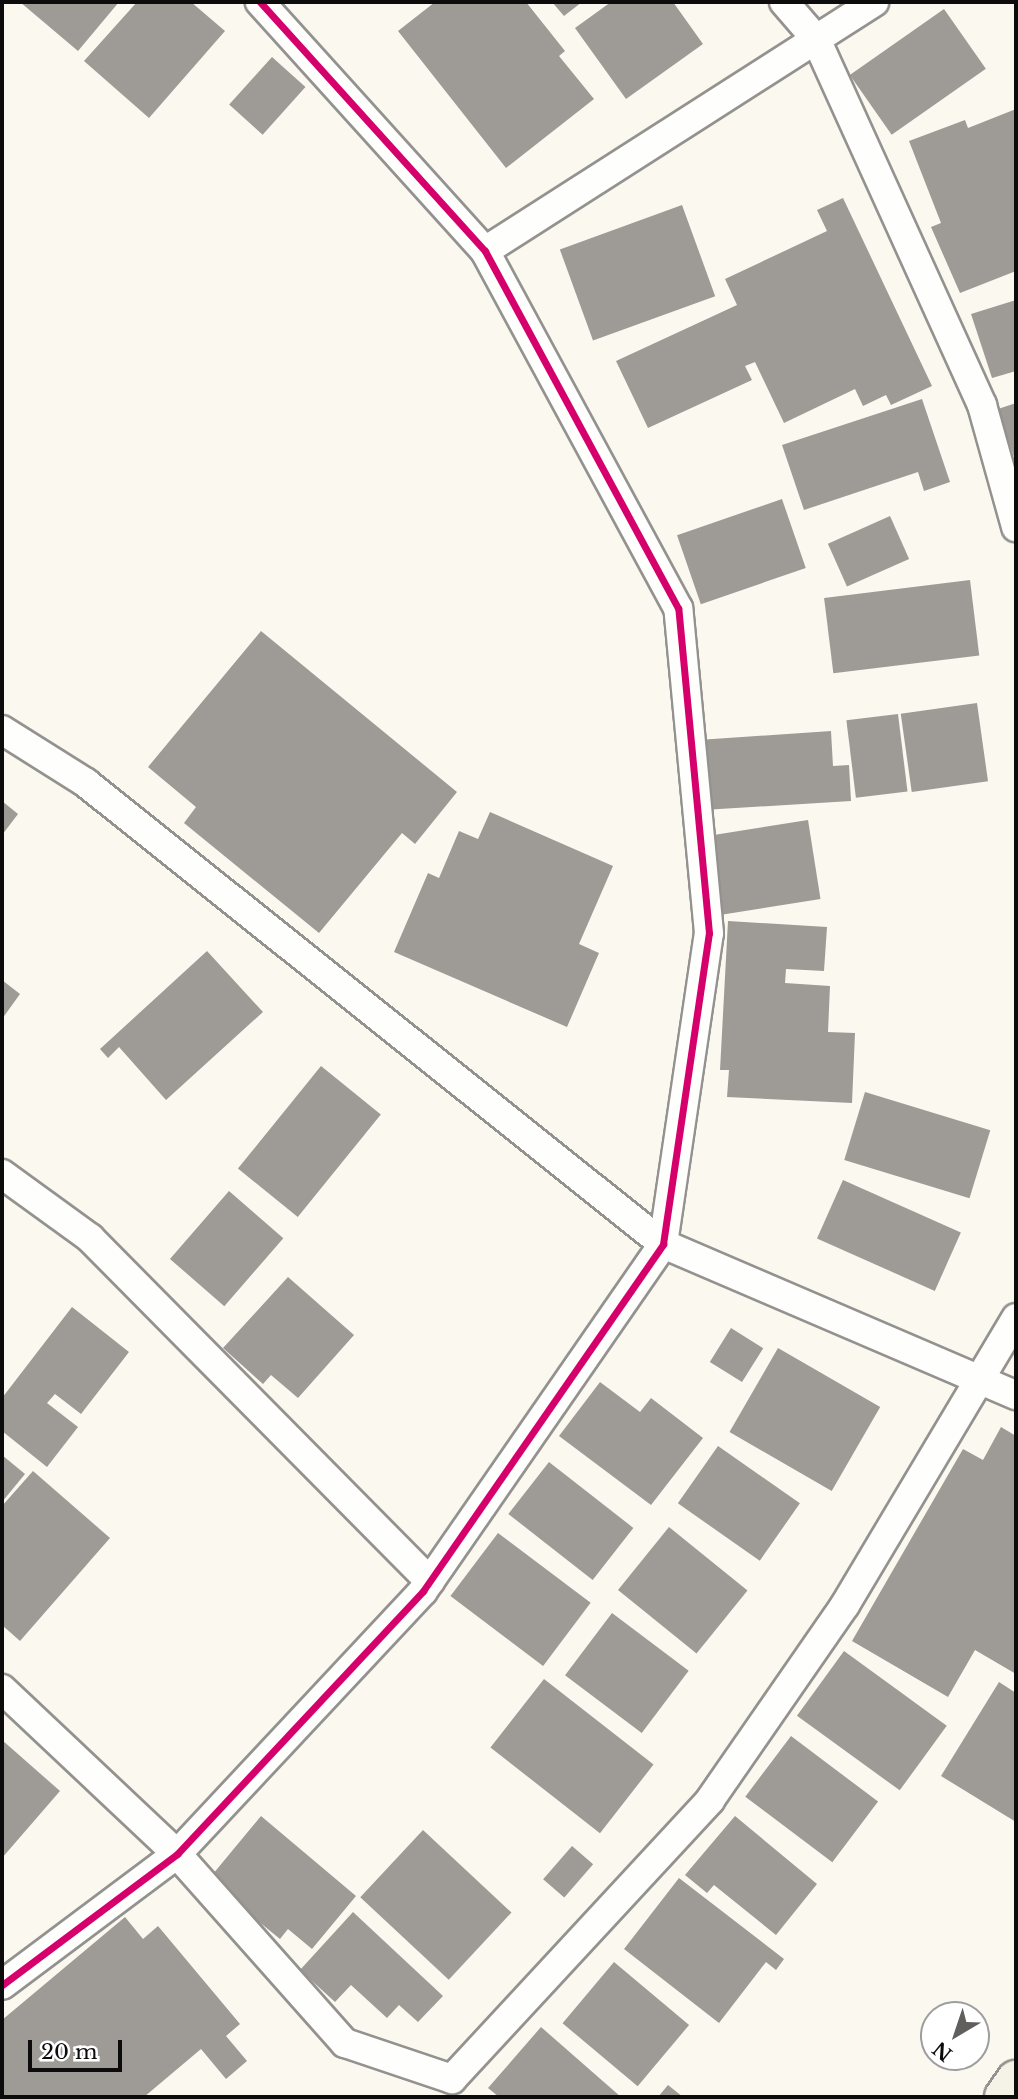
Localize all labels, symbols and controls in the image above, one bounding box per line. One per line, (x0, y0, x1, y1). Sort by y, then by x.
north arrow (920, 2001, 990, 2071)
scale bar (32, 2025, 126, 2070)
text: N (929, 2037, 957, 2066)
text: 20 m (41, 2039, 98, 2065)

